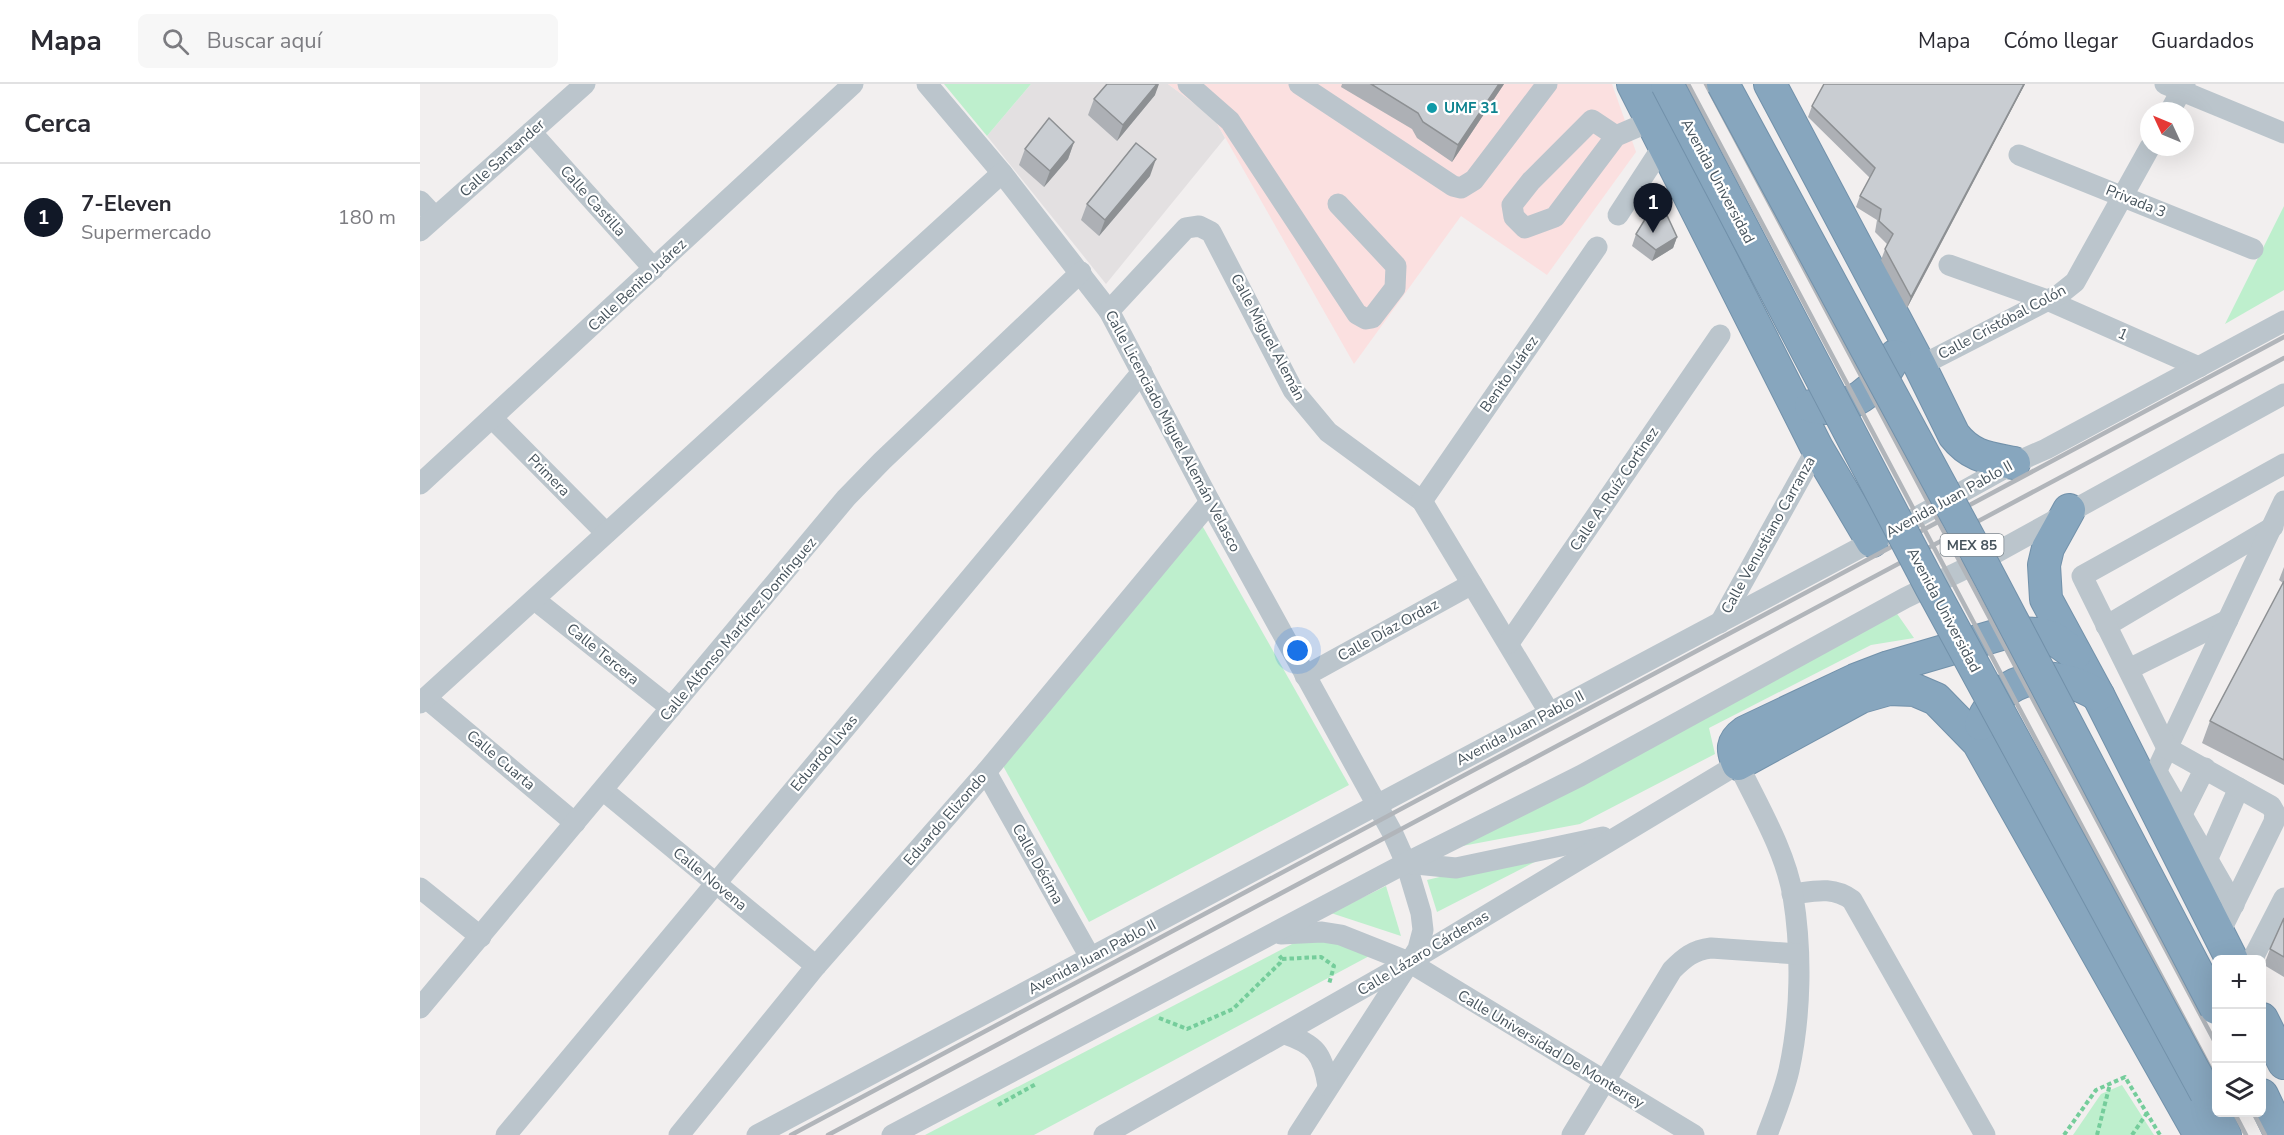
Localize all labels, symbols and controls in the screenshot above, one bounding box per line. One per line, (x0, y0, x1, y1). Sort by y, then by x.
search box (138, 14, 558, 68)
text: Mapa (30, 22, 102, 60)
icon: search (159, 25, 192, 58)
text: Buscar aquí (207, 26, 322, 56)
text: Mapa (1918, 27, 1970, 55)
text: Cómo llegar (2003, 27, 2118, 55)
text: Guardados (2151, 27, 2254, 55)
place label: UMF 31 (1444, 98, 1499, 118)
marker: UMF 31 (1425, 101, 1439, 115)
north arrow (2140, 102, 2194, 156)
text: Cerca (24, 106, 91, 141)
street label: Calle Santander (455, 114, 549, 202)
street label: Avenida Universidad (1677, 115, 1759, 247)
street label: Calle Castilla (556, 161, 630, 241)
street label: Privada 3 (2103, 180, 2169, 222)
pin: 1 (1634, 184, 1672, 233)
text: 7-Eleven (81, 189, 172, 219)
text: 1 (38, 204, 50, 231)
text: 180 m (338, 204, 396, 231)
text: Supermercado (81, 219, 211, 246)
street label: Calle Benito Juárez (584, 234, 690, 336)
street label: Calle Miguel Alemán (1226, 270, 1310, 404)
street label: Calle Cristóbal Colón (1935, 280, 2069, 364)
street label: Calle Licenciado Miguel Alemán Velasco (1101, 307, 1245, 555)
street label: 1 (2115, 323, 2131, 345)
street label: Benito Juárez (1475, 332, 1543, 416)
street label: Calle A. Ruíz Cortinez (1565, 423, 1663, 555)
street label: Primera (523, 449, 575, 501)
street label: Calle Venustiano Carranza (1716, 453, 1820, 617)
street label: Avenida Juan Pablo II (1882, 456, 2016, 542)
street label: Calle Alfonso Martínez Domínguez (655, 533, 821, 725)
road number: MEX 85 (1940, 534, 2004, 556)
street label: Avenida Universidad (1903, 544, 1985, 676)
street label: Calle Díaz Ordaz (1334, 594, 1442, 666)
street label: Calle Tercera (563, 619, 643, 689)
your location (1283, 636, 1312, 665)
street label: Avenida Juan Pablo II (1452, 686, 1588, 770)
street label: Eduardo Livas (786, 710, 862, 796)
street label: Calle Cuarta (463, 725, 539, 795)
street label: Eduardo Elizondo (899, 768, 991, 870)
street label: Calle Décima (1008, 820, 1068, 908)
street label: Calle Novena (669, 843, 751, 915)
street label: Calle Lázaro Cárdenas (1353, 906, 1493, 1000)
street label: Avenida Juan Pablo II (1024, 915, 1160, 999)
map controls (2212, 955, 2266, 1117)
button: + (2212, 955, 2266, 1009)
street label: Calle Universidad De Monterrey (1454, 985, 1648, 1113)
button: − (2212, 1009, 2266, 1063)
button: layers (2212, 1063, 2266, 1117)

